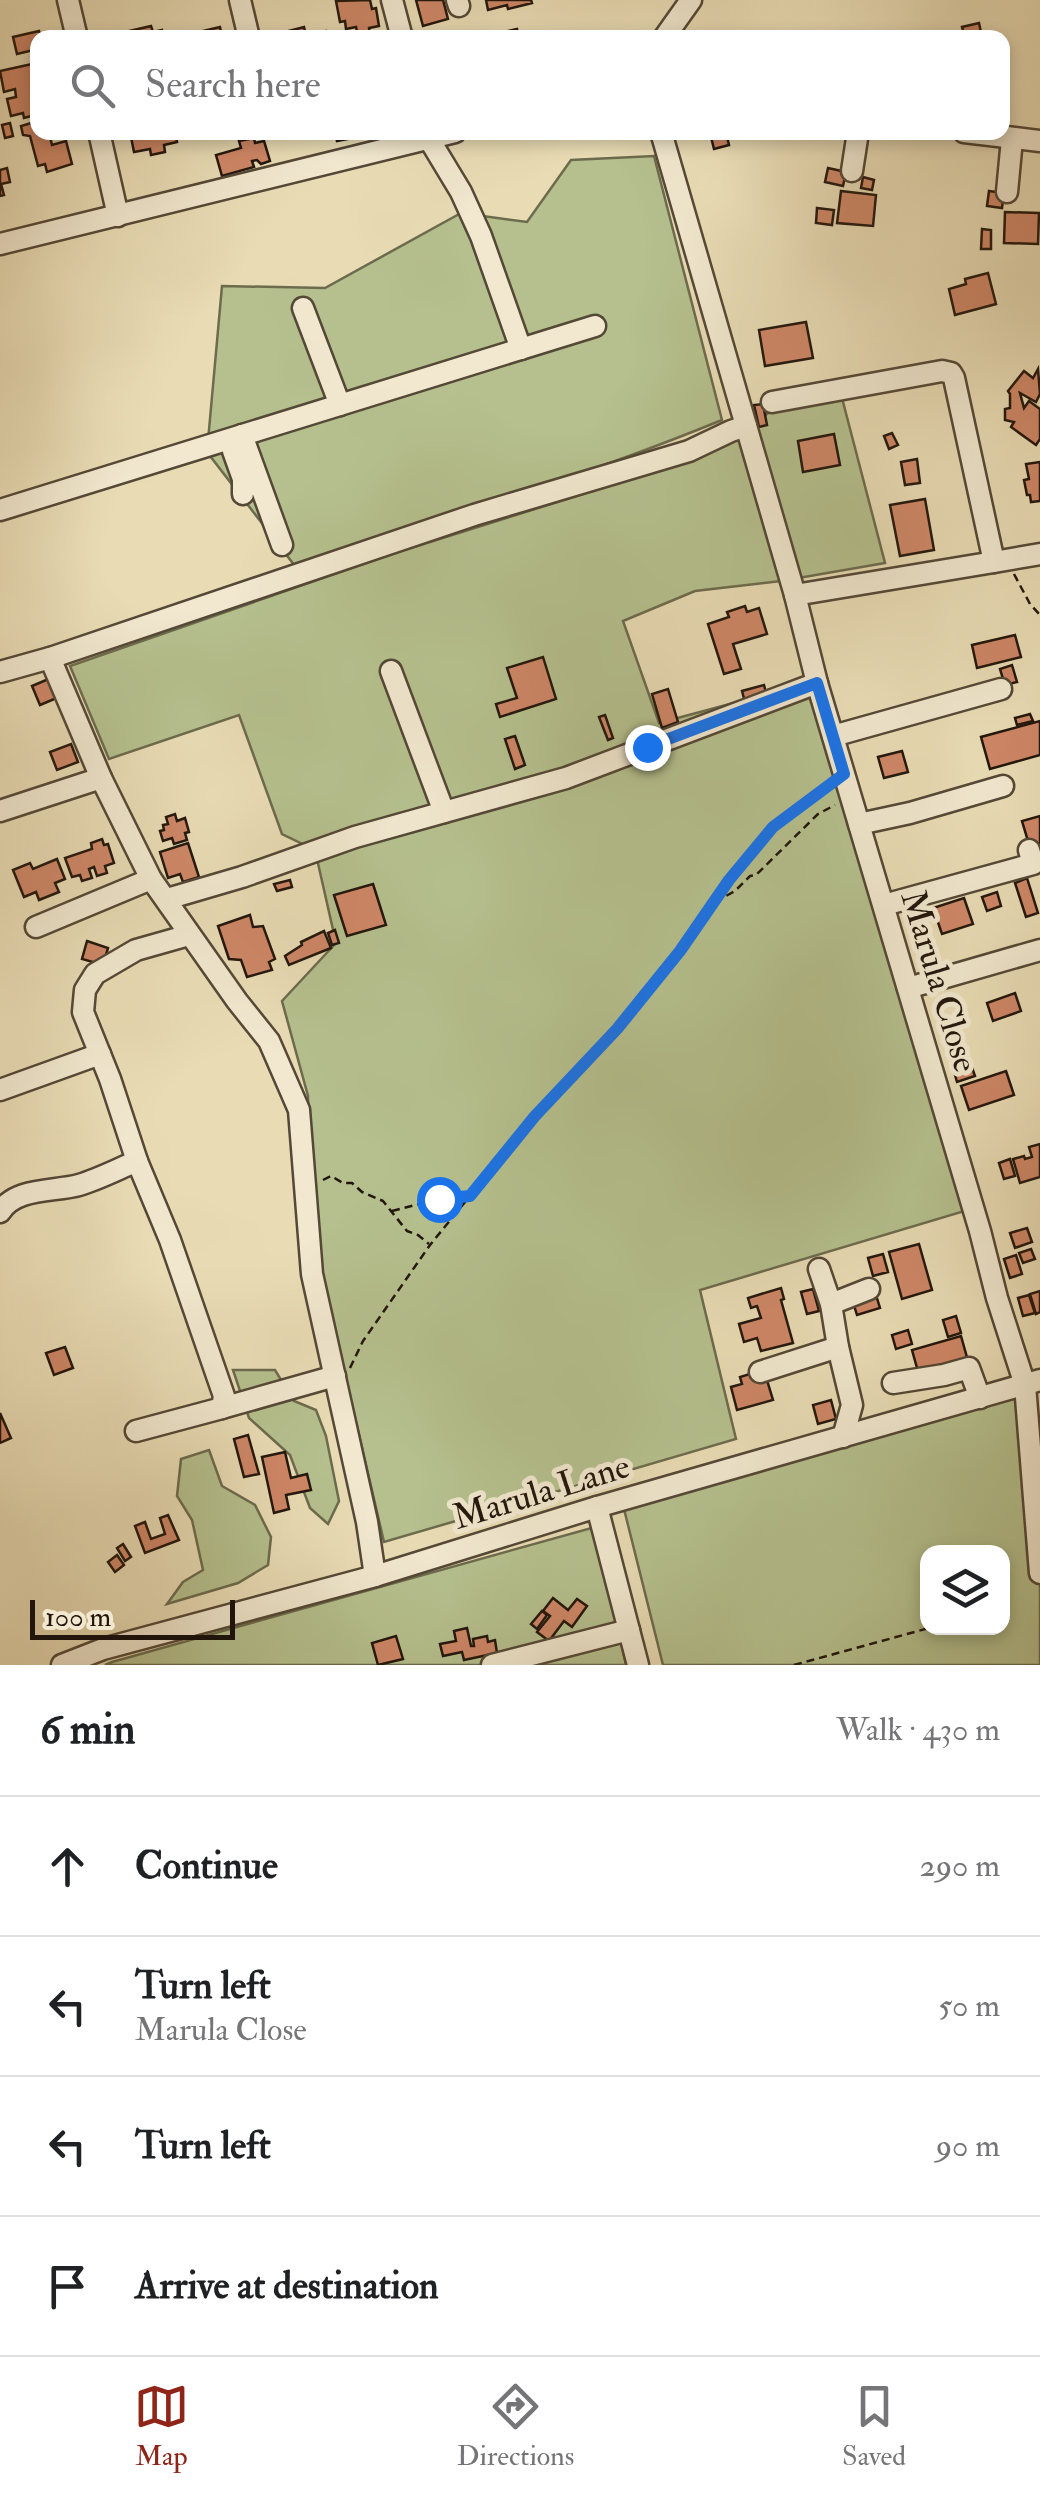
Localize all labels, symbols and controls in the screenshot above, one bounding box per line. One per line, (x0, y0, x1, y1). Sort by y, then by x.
search box (30, 30, 1010, 140)
icon: search (65, 58, 120, 113)
text: Search here (145, 61, 321, 109)
route end (625, 725, 671, 771)
street label: Marula Close (891, 885, 988, 1078)
route start (417, 1177, 463, 1223)
street label: Marula Lane (448, 1444, 635, 1540)
map controls (920, 1545, 1010, 1635)
button: layers (920, 1545, 1010, 1635)
scale bar (30, 1595, 235, 1640)
text: 100 m (45, 1600, 111, 1635)
text: 6 min (40, 1704, 135, 1756)
text: Walk · 430 m (836, 1710, 1000, 1750)
icon: ahead (40, 1839, 95, 1894)
text: Continue (135, 1842, 278, 1890)
text: 290 m (919, 1846, 1000, 1886)
text: Turn left (135, 1962, 271, 2010)
icon: left (40, 1979, 95, 2034)
text: 50 m (938, 1986, 1000, 2026)
text: Marula Close (135, 2010, 307, 2050)
icon: left (40, 2119, 95, 2174)
text: Turn left (135, 2122, 271, 2170)
text: 90 m (936, 2126, 1000, 2166)
icon: arrive (40, 2259, 95, 2314)
text: Arrive at destination (135, 2262, 439, 2310)
tab: Map (134, 2379, 189, 2474)
tab: Directions (457, 2379, 574, 2474)
tab: Saved (842, 2379, 906, 2474)

